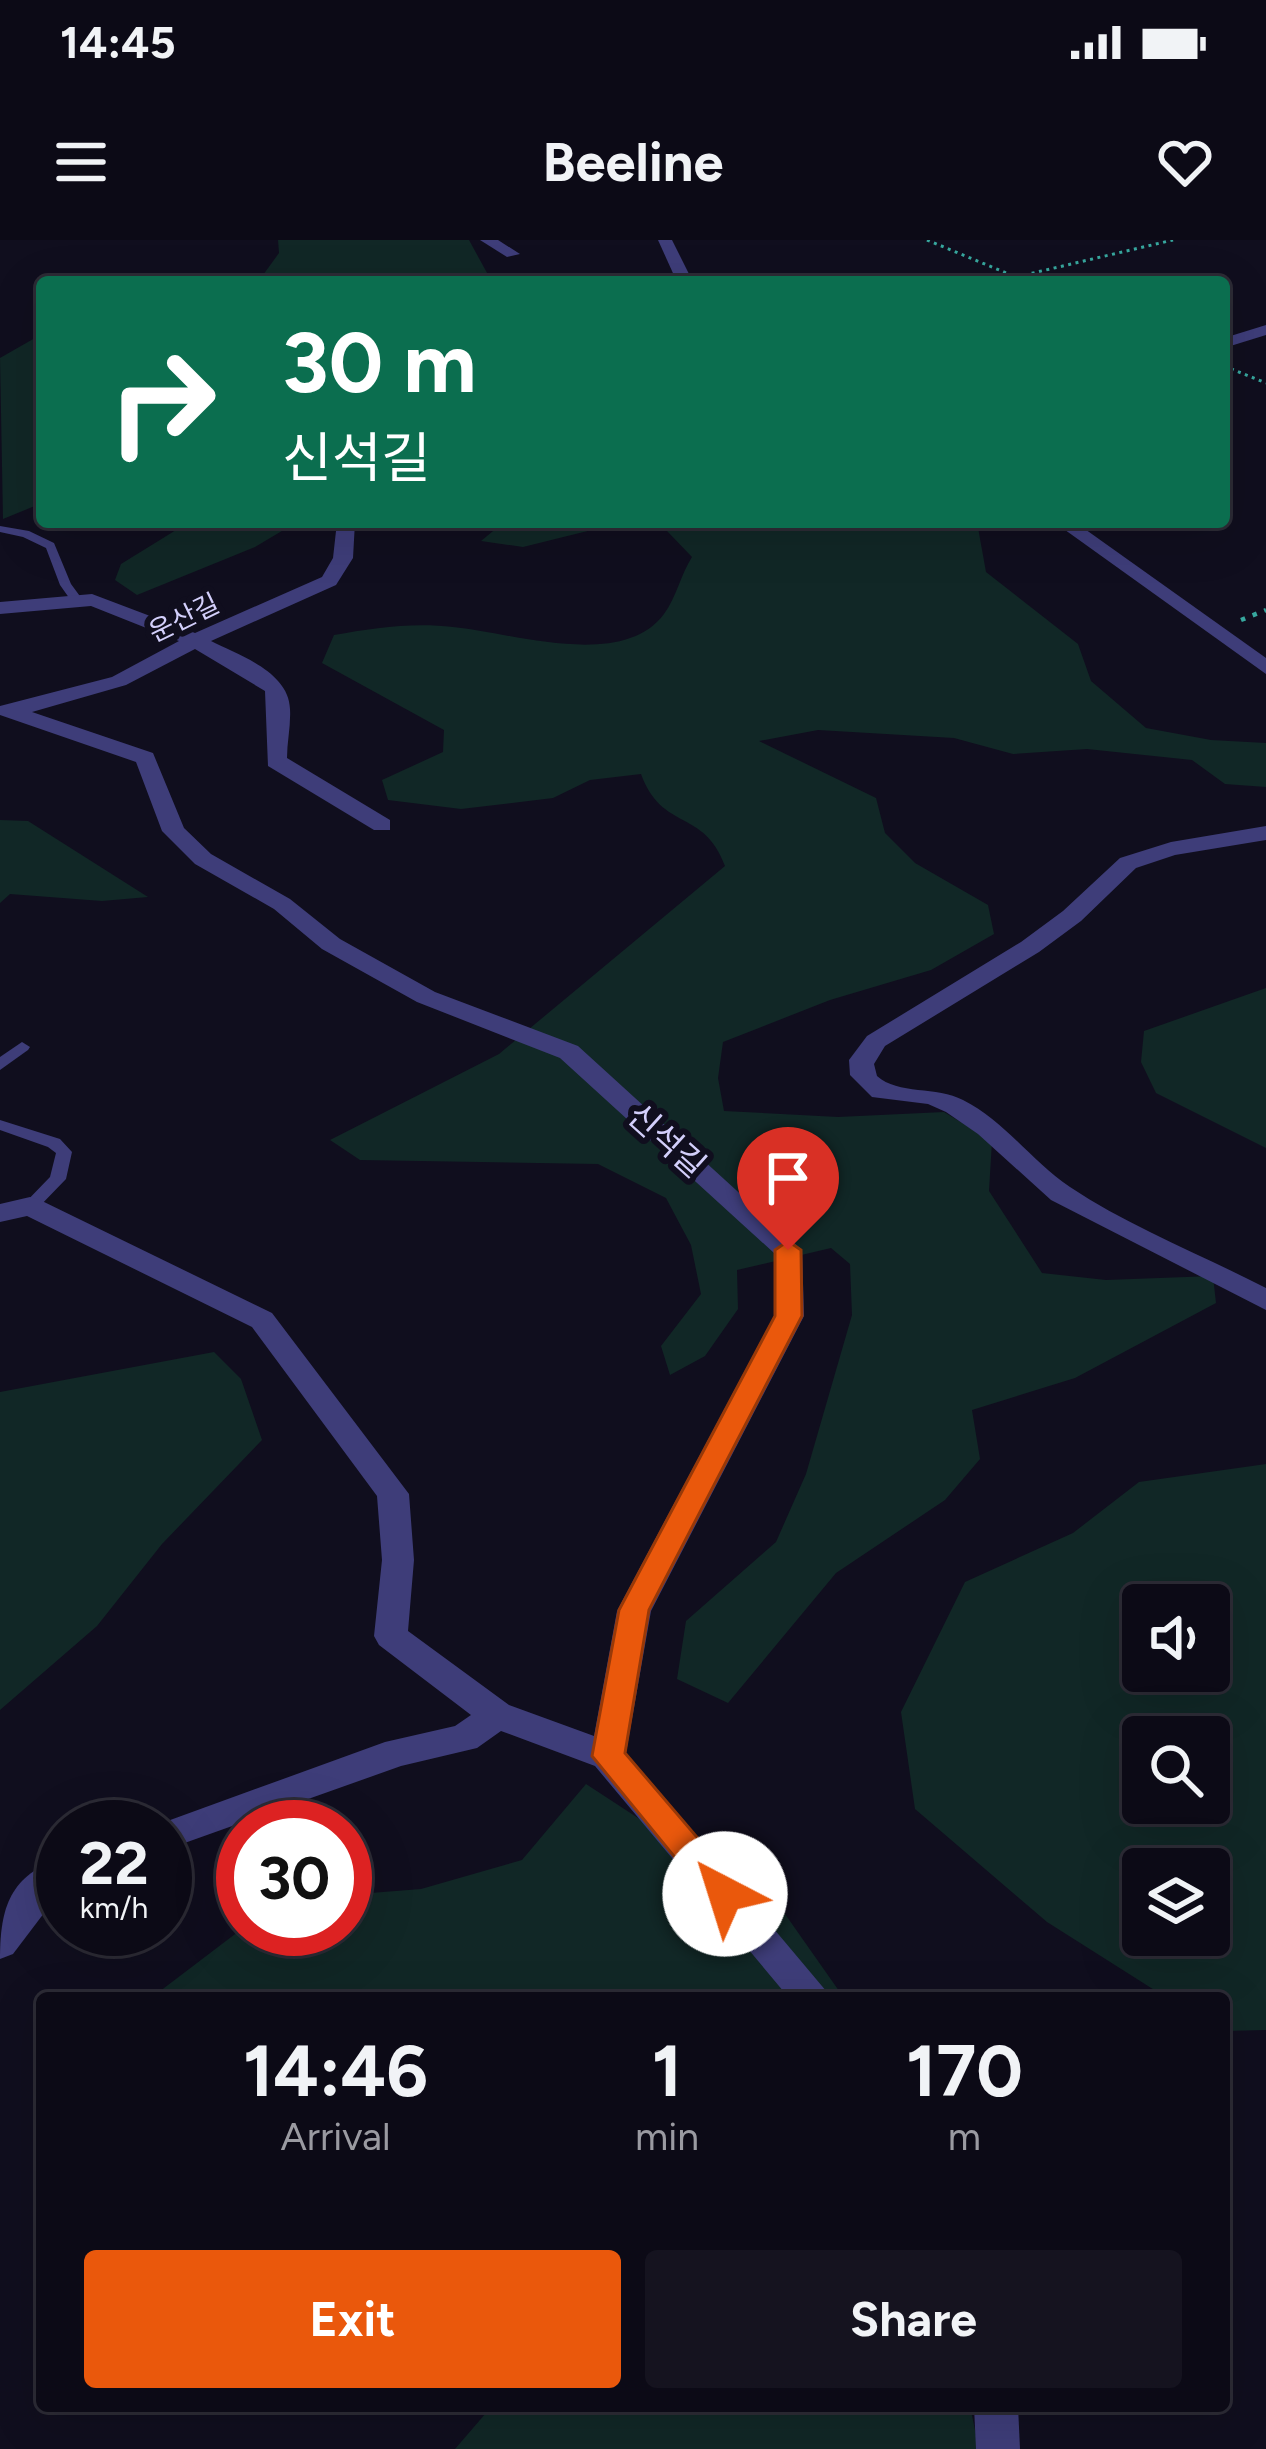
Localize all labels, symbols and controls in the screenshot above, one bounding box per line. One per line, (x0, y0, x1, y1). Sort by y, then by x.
text: 14:45 (60, 15, 176, 69)
icon: menu (48, 129, 114, 195)
icon: heart (1152, 129, 1218, 195)
text: Beeline (543, 130, 723, 195)
text: 30 m (282, 312, 476, 413)
icon: right (84, 324, 240, 480)
text: 신석길 (282, 426, 431, 491)
street label: 운산길 (143, 586, 225, 649)
street label: 신석길 (620, 1095, 714, 1185)
pin (737, 1127, 839, 1250)
icon: arrive (755, 1145, 821, 1211)
map controls (1122, 1584, 1230, 1956)
button: sound (1122, 1584, 1230, 1692)
button: search (1122, 1716, 1230, 1824)
speed limit sign: 30 (216, 1800, 372, 1956)
text: 22 (79, 1827, 149, 1899)
position arrow (662, 1831, 788, 1957)
button: layers (1122, 1848, 1230, 1956)
text: km/h (80, 1889, 148, 1926)
text: 14:46 (243, 2028, 428, 2114)
text: 1 (652, 2028, 682, 2114)
text: 170 (906, 2028, 1023, 2114)
text: Arrival (280, 2113, 391, 2160)
text: min (635, 2113, 699, 2160)
text: m (948, 2113, 981, 2160)
button: Exit (84, 2250, 621, 2388)
button: Share (645, 2250, 1182, 2388)

